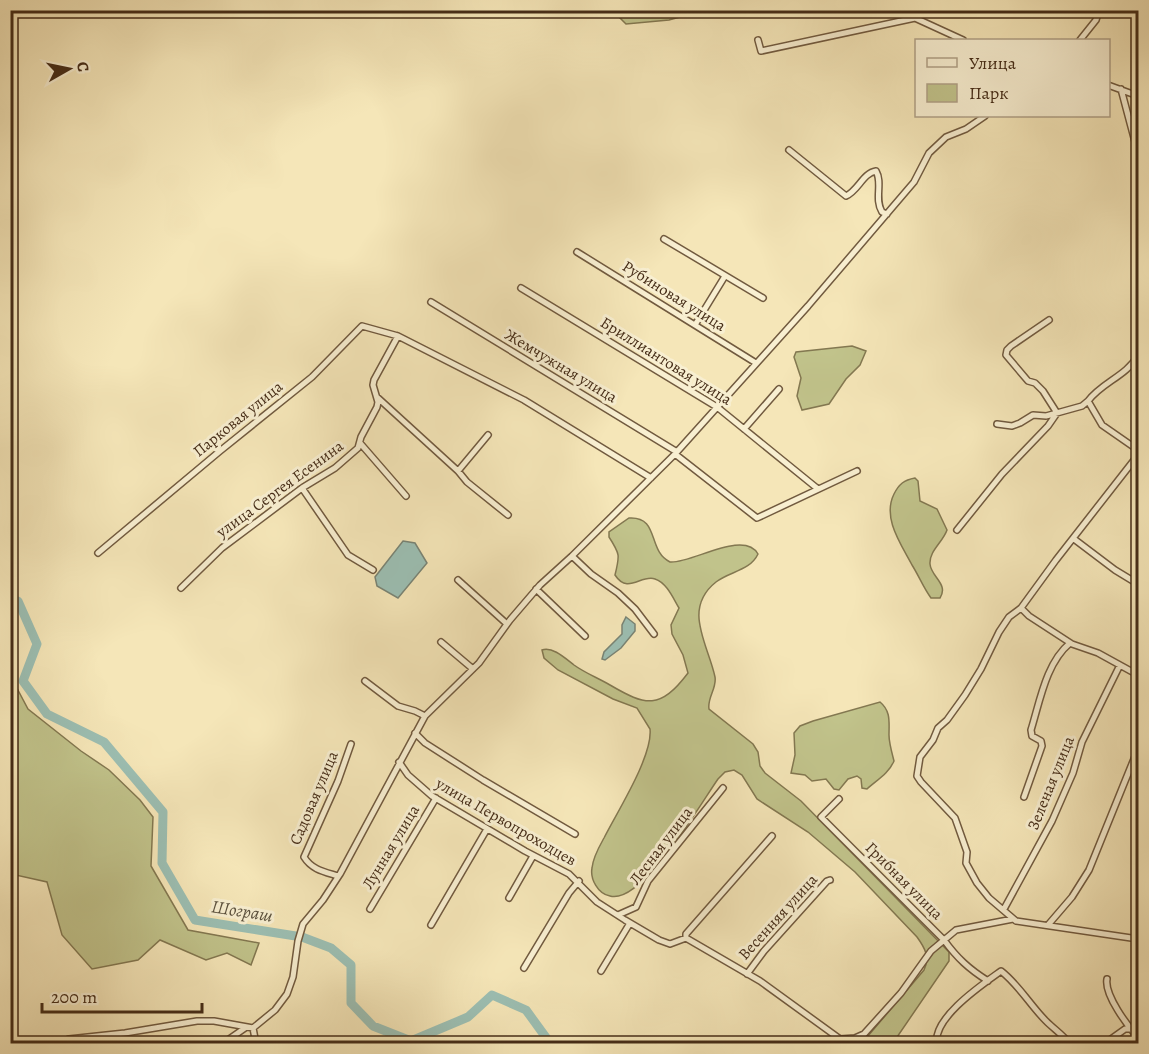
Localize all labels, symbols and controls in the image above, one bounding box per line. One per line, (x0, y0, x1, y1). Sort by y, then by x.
north arrow (39, 39, 99, 99)
legend (915, 39, 1110, 117)
text: Улица (969, 51, 1017, 75)
text: С (71, 60, 94, 74)
text: Парк (969, 81, 1009, 105)
street label: Рубиновая улица (618, 255, 730, 337)
street label: Бриллиантовая улица (596, 312, 736, 411)
street label: Жемчужная улица (501, 324, 622, 409)
street label: Парковая улица (188, 376, 288, 462)
street label: улица Сергея Есенина (211, 435, 349, 543)
street label: Зеленая улица (1022, 732, 1080, 833)
street label: Садовая улица (284, 747, 344, 848)
street label: улица Первопроходцев (431, 772, 580, 871)
street label: Лунная улица (357, 800, 425, 893)
street label: Лесная улица (624, 802, 698, 890)
street label: Грибная улица (860, 837, 948, 925)
street label: Весенняя улица (733, 869, 823, 965)
water label: Шограш (210, 894, 274, 928)
scale bar (42, 976, 202, 1014)
text: 200 m (51, 985, 97, 1009)

